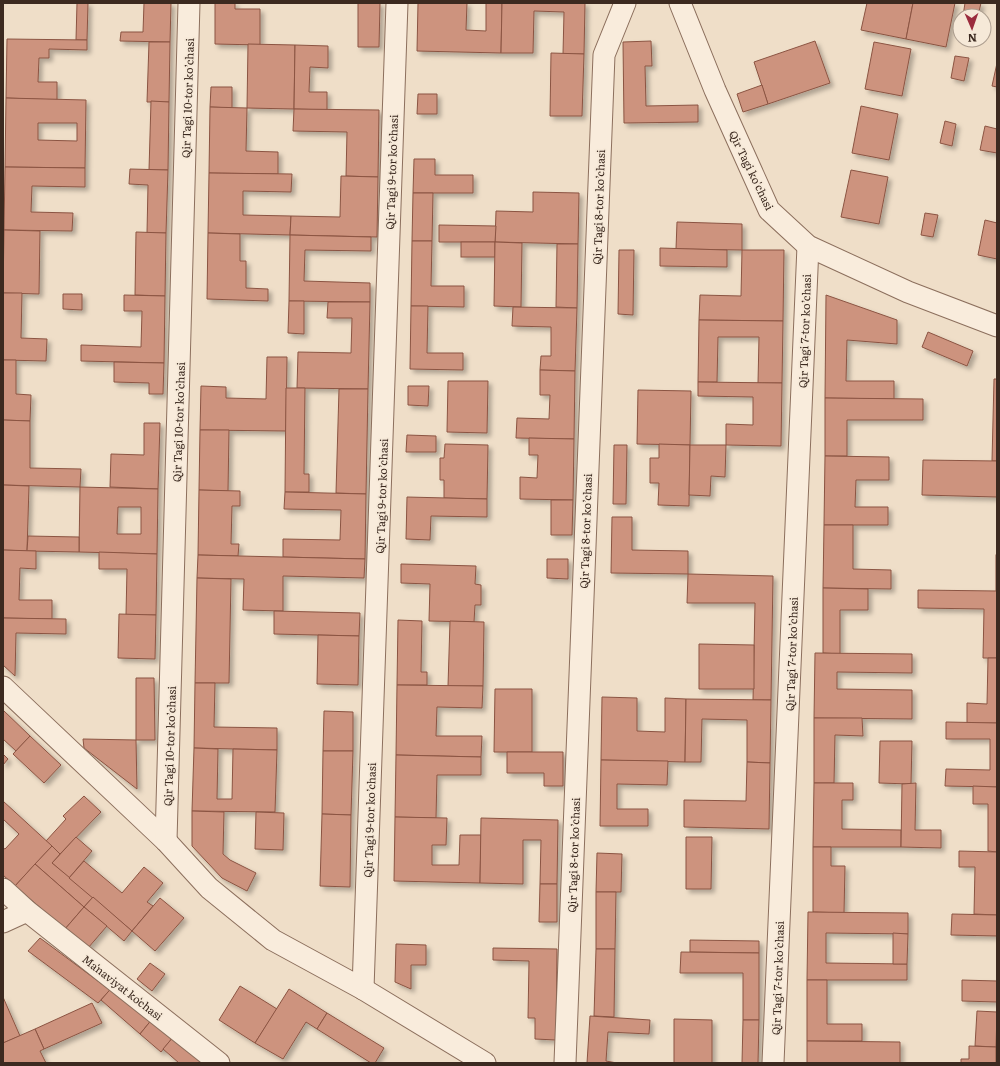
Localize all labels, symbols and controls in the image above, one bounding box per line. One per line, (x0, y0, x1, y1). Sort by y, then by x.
north arrow (952, 8, 992, 48)
text: N (967, 31, 977, 47)
street label: Qir Tagi 10-tor koʼchasi (177, 37, 197, 158)
street label: Qir Tagi 9-tor koʼchasi (381, 114, 401, 230)
street label: Qir Tagi ko'chasi (726, 127, 778, 213)
street label: Qir Tagi 8-tor koʼchasi (588, 149, 608, 265)
street label: Qir Tagi 7-tor koʼchasi (794, 273, 814, 388)
street label: Qir Tagi 10-tor koʼchasi (168, 361, 188, 482)
street label: Qir Tagi 9-tor koʼchasi (371, 438, 391, 554)
street label: Qir Tagi 8-tor koʼchasi (575, 473, 595, 589)
street label: Qir Tagi 7-tor koʼchasi (781, 596, 801, 711)
street label: Qir Tagi 10-tor koʼchasi (159, 685, 179, 806)
street label: Qir Tagi 9-tor koʼchasi (359, 762, 379, 878)
street label: Qir Tagi 8-tor koʼchasi (563, 797, 583, 913)
street label: Qir Tagi 7-tor koʼchasi (767, 920, 787, 1035)
street label: Maʻnaviyat koʻchasi (79, 951, 167, 1024)

